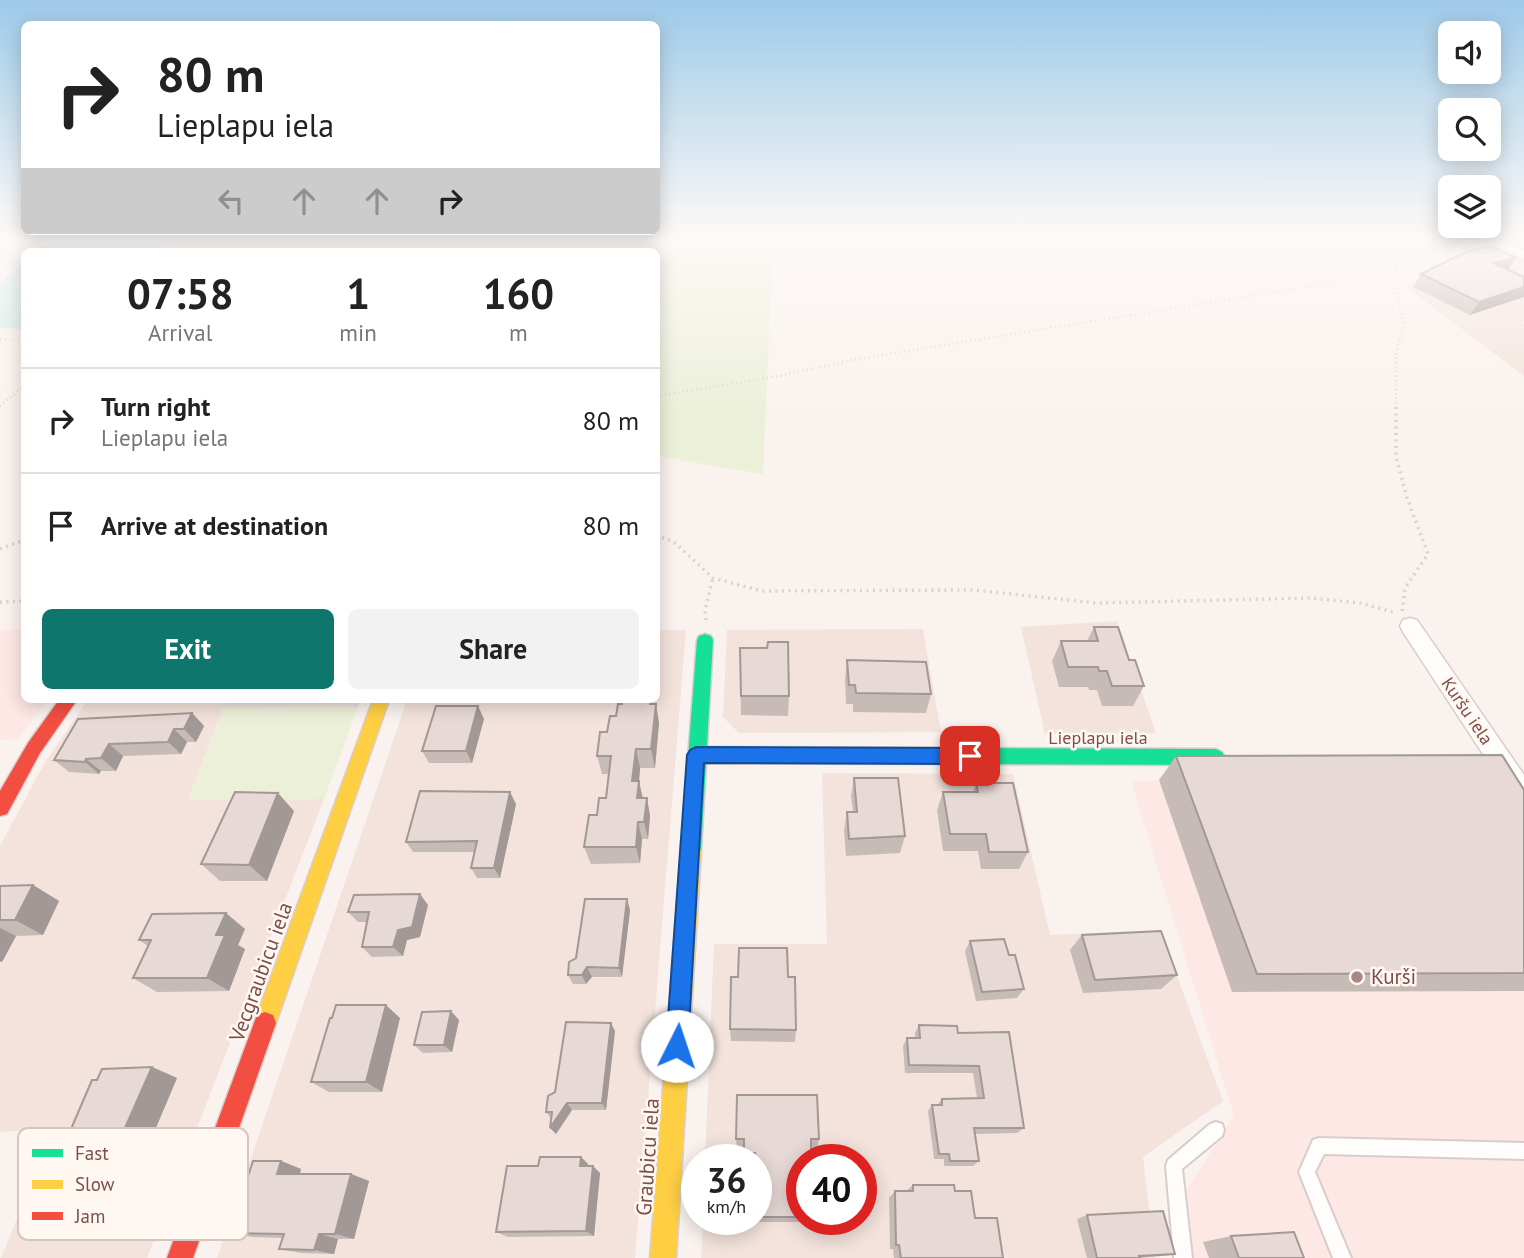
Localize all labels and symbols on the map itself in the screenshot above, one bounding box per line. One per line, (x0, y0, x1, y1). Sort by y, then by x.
street label: Kuršu iela (1436, 673, 1498, 749)
pin (940, 726, 1000, 786)
street label: Lieplapu iela (1048, 726, 1148, 749)
street label: Vecgraubicu iela (222, 898, 298, 1046)
place label: Kurši (1371, 963, 1416, 990)
marker: Kurši (1349, 969, 1365, 985)
position arrow (640, 1009, 714, 1083)
street label: Graubicu iela (630, 1097, 665, 1217)
legend (18, 1128, 248, 1240)
text: Fast (75, 1141, 109, 1165)
speed limit sign: 40 (786, 1144, 877, 1235)
text: Slow (75, 1172, 115, 1196)
text: Jam (74, 1204, 105, 1228)

